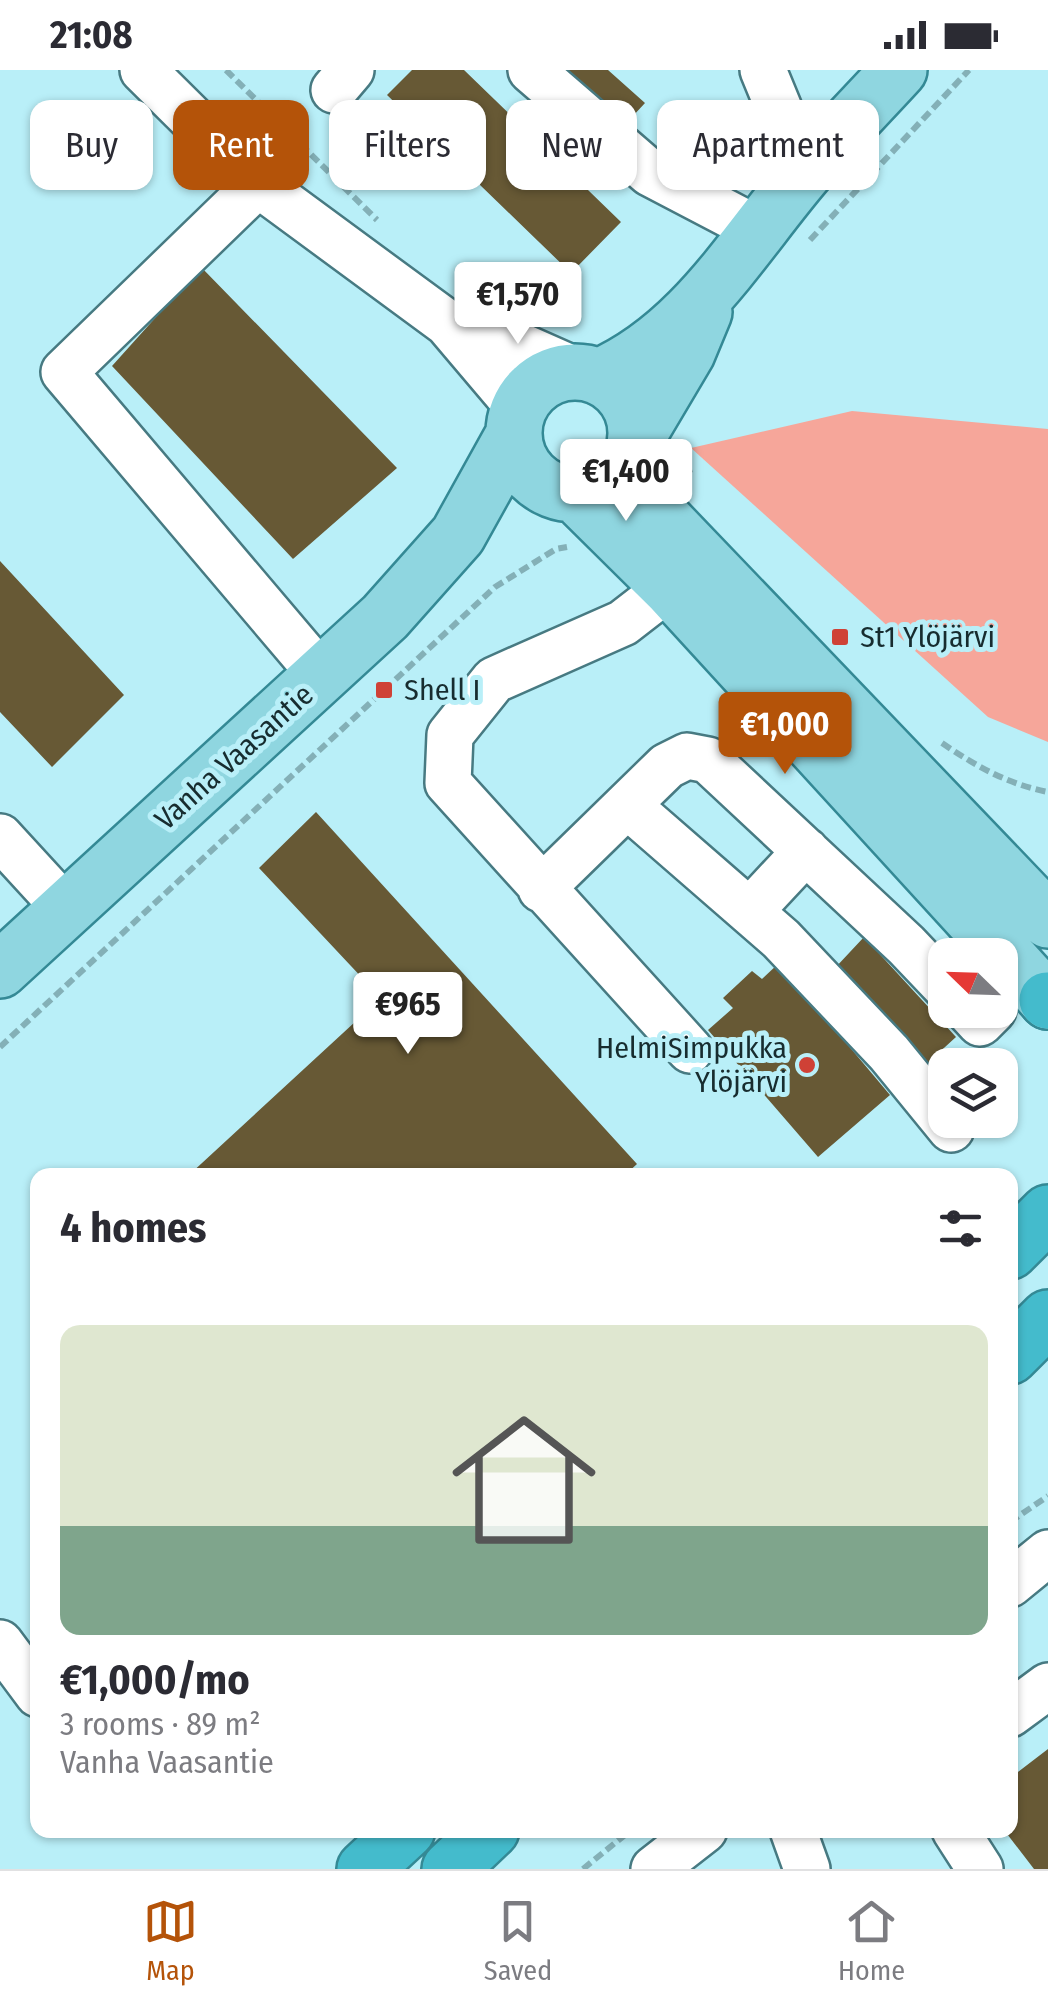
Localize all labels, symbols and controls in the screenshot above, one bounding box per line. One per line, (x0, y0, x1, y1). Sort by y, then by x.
text: 21:08 (50, 12, 133, 58)
chip: Buy (30, 100, 153, 190)
chip: Rent (173, 100, 309, 190)
chip: Filters (329, 100, 486, 190)
chip: New (506, 100, 637, 190)
chip: Apartment (657, 100, 879, 190)
pin: €1,570 (437, 262, 599, 347)
text: €1,570 (476, 275, 560, 313)
pin: €1,400 (545, 439, 707, 524)
text: €1,400 (582, 452, 670, 490)
place label: St1 Ylöjärvi (860, 619, 995, 655)
marker: St1 Ylöjärvi (829, 626, 851, 648)
place label: Shell I (404, 672, 480, 708)
street label: Vanha Vaasantie (147, 677, 321, 837)
marker: Shell I (373, 679, 395, 701)
pin: €1,000 (704, 692, 866, 777)
text: €1,000 (741, 705, 829, 743)
north arrow (928, 938, 1018, 1028)
map controls (928, 938, 1018, 1138)
pin: €965 (349, 972, 467, 1057)
text: €965 (375, 985, 441, 1023)
place label: HelmiSimpukka Ylöjärvi (596, 1030, 787, 1100)
button: layers (928, 1048, 1018, 1138)
marker: HelmiSimpukka Ylöjärvi (796, 1054, 818, 1076)
icon: filters (933, 1201, 988, 1256)
text: 4 homes (60, 1203, 207, 1253)
icon: home (434, 1390, 614, 1570)
text: €1,000/mo (60, 1655, 250, 1705)
text: 3 rooms · 89 m² (60, 1705, 261, 1743)
text: Vanha Vaasantie (60, 1743, 274, 1781)
tab: Map (143, 1894, 198, 1987)
tab: Saved (484, 1894, 552, 1987)
tab: Home (838, 1894, 905, 1987)

